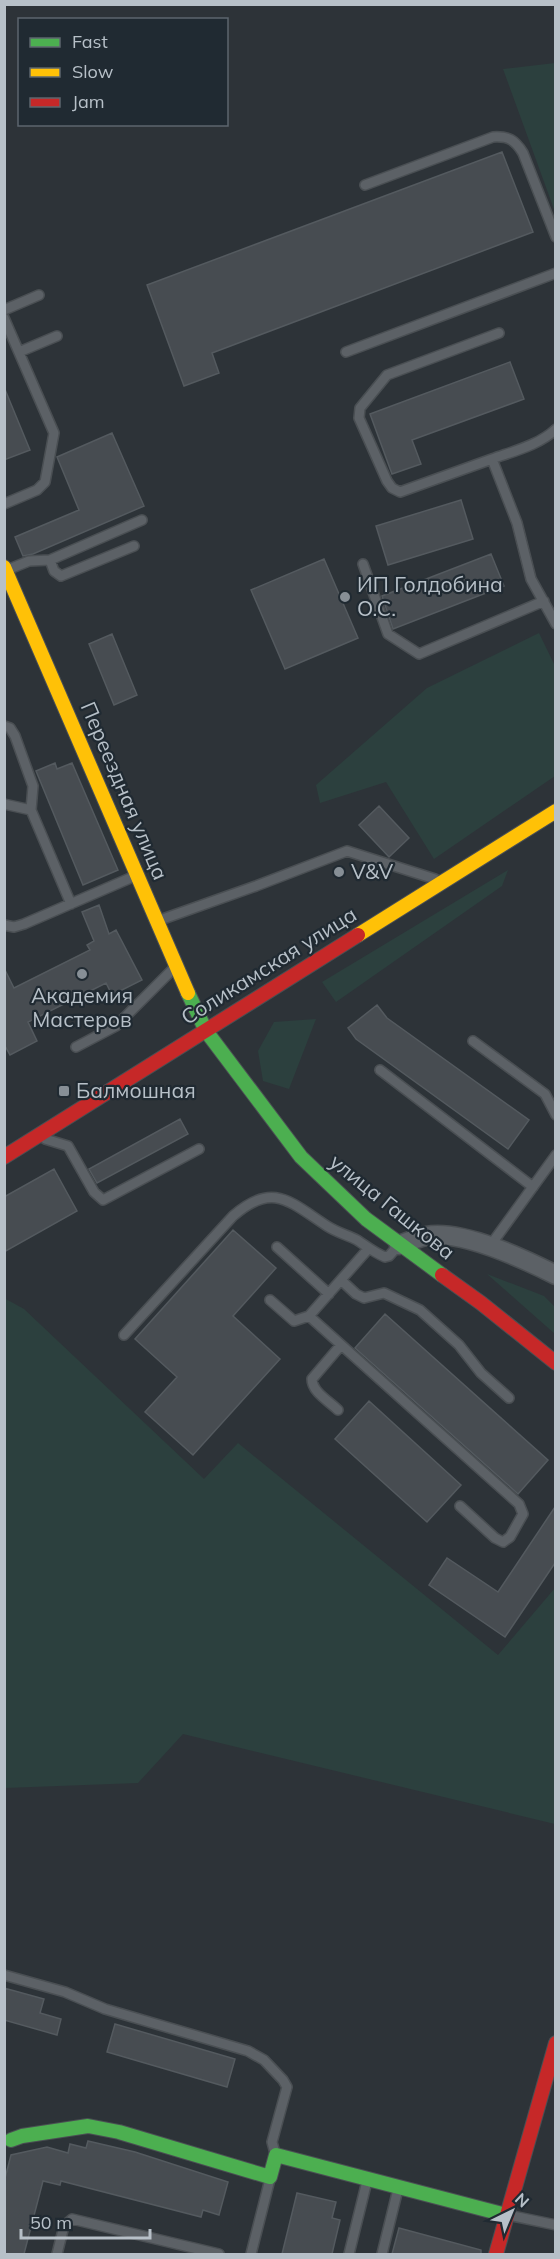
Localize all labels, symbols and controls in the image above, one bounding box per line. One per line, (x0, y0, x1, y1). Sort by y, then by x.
legend (18, 18, 228, 126)
text: Fast (72, 30, 108, 53)
text: Slow (72, 60, 114, 83)
text: Jam (72, 90, 105, 113)
place label: ИП Голдобина О.С. (357, 571, 503, 621)
marker: ИП Голдобина О.С. (338, 590, 352, 604)
street label: Переездная улица (76, 698, 174, 884)
place label: V&V (351, 858, 394, 884)
marker: V&V (332, 865, 346, 879)
street label: Соликамская улица (176, 901, 361, 1030)
marker: Академия Мастеров (75, 967, 89, 981)
place label: Академия Мастеров (31, 982, 133, 1032)
place label: Балмошная (76, 1077, 196, 1103)
marker: Балмошная (57, 1084, 71, 1098)
street label: улица Гашкова (325, 1148, 460, 1265)
north arrow (482, 2181, 542, 2241)
text: N (511, 2189, 533, 2211)
scale bar (21, 2202, 150, 2240)
text: 50 m (30, 2211, 72, 2234)

